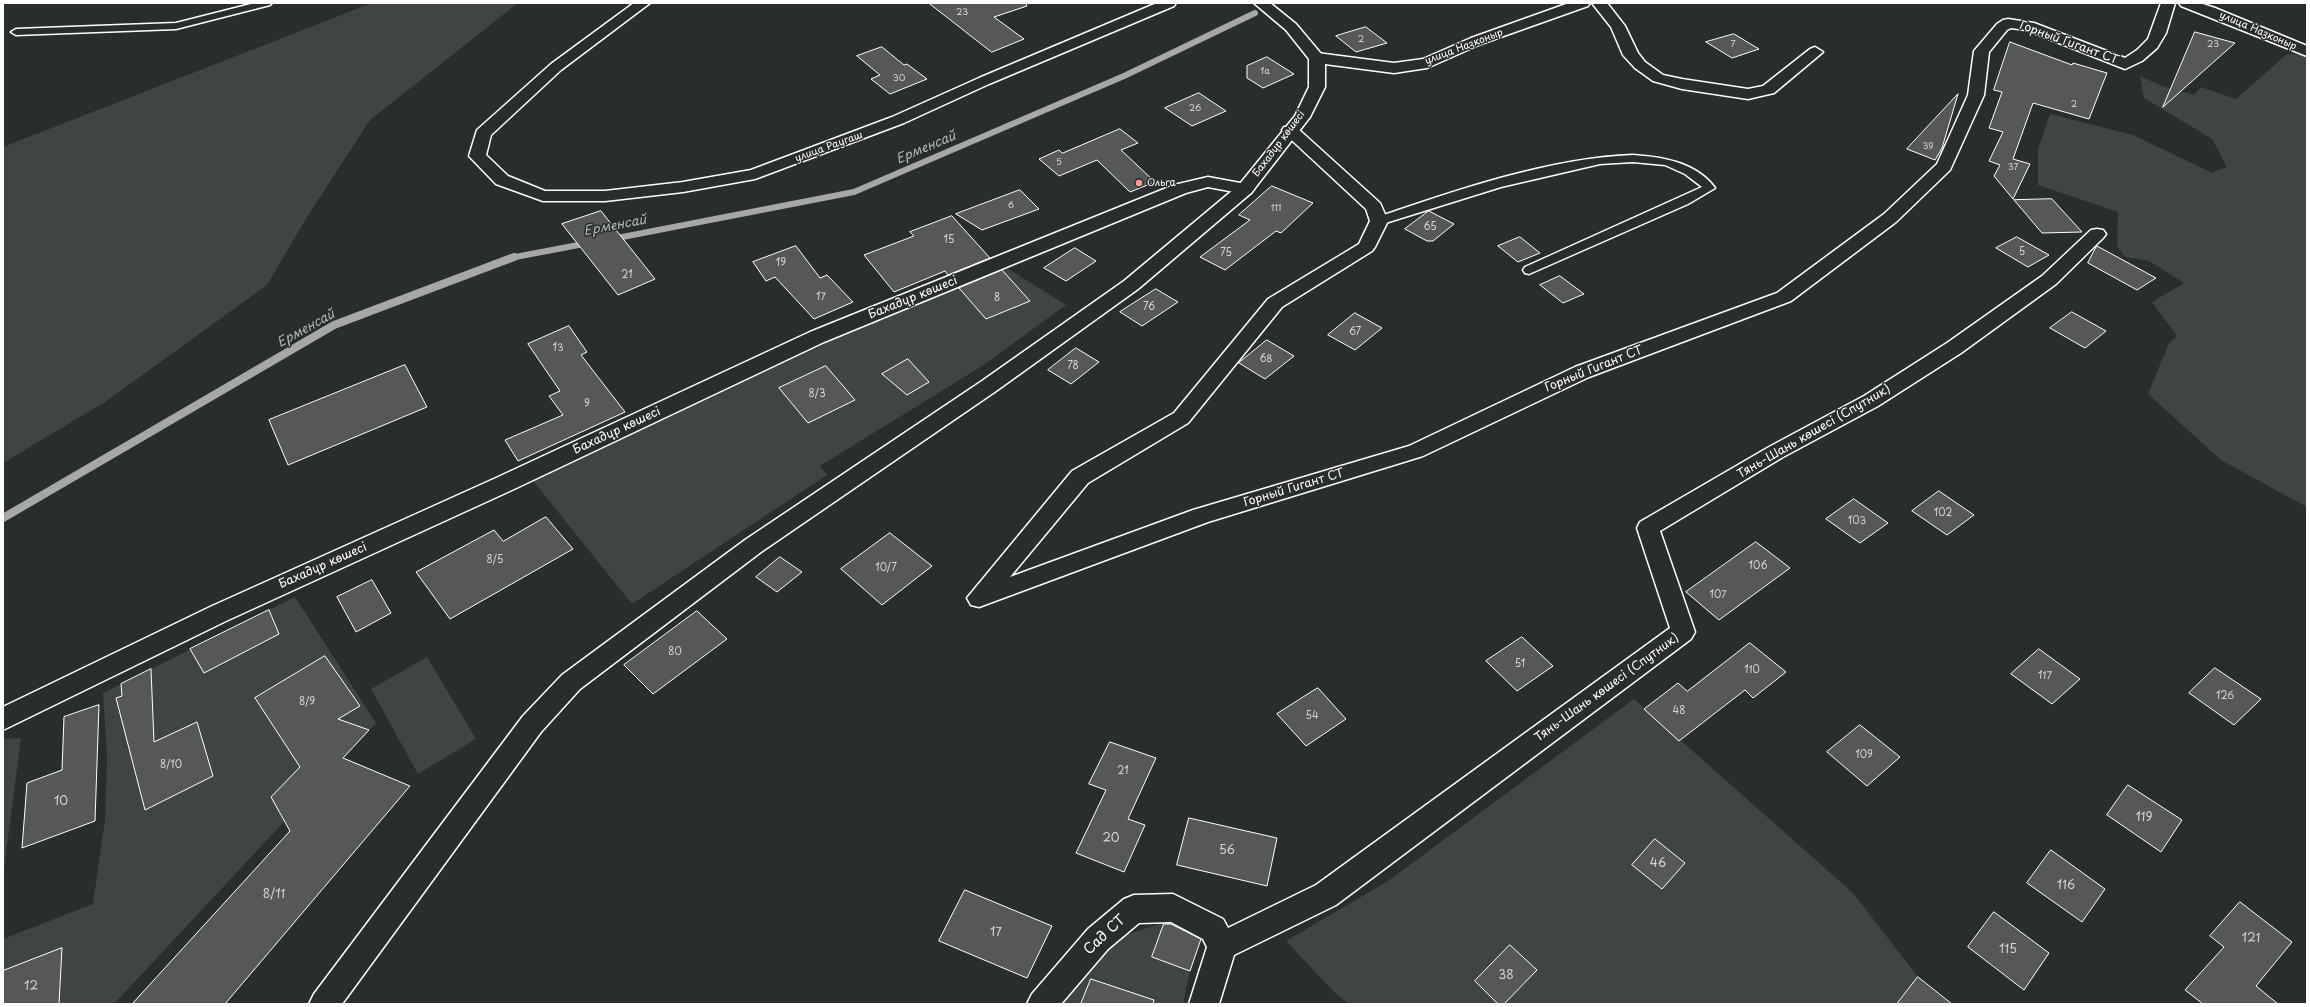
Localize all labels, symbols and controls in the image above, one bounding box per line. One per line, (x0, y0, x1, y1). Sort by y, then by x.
house number: 23 (956, 8, 968, 18)
street label: улица Назконыр (2218, 9, 2298, 53)
street label: Горный Гигант СТ (2018, 18, 2120, 68)
street label: улица Назконыр (1423, 27, 1505, 67)
house number: 2 (1358, 35, 1364, 45)
house number: 7 (1730, 40, 1736, 50)
house number: 23 (2207, 40, 2219, 50)
house number: 1а (1260, 67, 1270, 77)
house number: 30 (893, 74, 905, 84)
house number: 2 (2071, 100, 2077, 110)
house number: 26 (1189, 104, 1201, 114)
street label: Бахадүр көшесі (1250, 109, 1308, 179)
water label: Ерменсай (894, 128, 958, 168)
street label: улица Раугаш (794, 129, 864, 165)
house number: 39 (1922, 142, 1934, 152)
house number: 5 (1056, 158, 1062, 168)
house number: 37 (2008, 163, 2018, 173)
place label: Ольга (1147, 177, 1176, 189)
marker: Ольга (1134, 178, 1144, 188)
house number: 6 (1008, 201, 1014, 211)
house number: 111 (1271, 204, 1281, 214)
water label: Ерменсай (582, 212, 648, 240)
house number: 65 (1423, 221, 1437, 233)
house number: 15 (944, 234, 954, 246)
house number: 5 (2019, 246, 2025, 258)
house number: 75 (1220, 247, 1232, 259)
house number: 19 (776, 257, 786, 269)
house number: 21 (621, 269, 633, 281)
street label: Бахадүр көшесі (866, 274, 960, 322)
house number: 17 (816, 291, 826, 303)
house number: 8 (994, 292, 1000, 304)
house number: 76 (1143, 301, 1155, 313)
water label: Ерменсай (274, 307, 338, 351)
house number: 67 (1349, 326, 1361, 338)
house number: 13 (552, 342, 564, 354)
street label: Горный Гигант СТ (1543, 343, 1645, 395)
house number: 68 (1259, 353, 1273, 365)
house number: 78 (1067, 360, 1079, 372)
street label: Тянь-Шань көшесі (Спутник) (1735, 382, 1893, 482)
house number: 8/3 (809, 388, 825, 400)
house number: 9 (584, 398, 590, 410)
street label: Бахадүр көшесі (571, 404, 663, 458)
street label: Горный Гигант СТ (1242, 466, 1346, 510)
house number: 102 (1934, 507, 1952, 519)
house number: 103 (1848, 515, 1866, 527)
street label: Бахадүр көшесі (277, 540, 369, 592)
house number: 8/5 (487, 554, 503, 566)
house number: 106 (1749, 560, 1767, 572)
house number: 10/7 (875, 562, 897, 574)
house number: 107 (1709, 589, 1727, 601)
street label: Тянь-Шань көшесі (Спутник) (1532, 631, 1682, 745)
house number: 80 (668, 646, 682, 658)
house number: 51 (1515, 658, 1525, 670)
house number: 110 (1744, 664, 1760, 676)
house number: 117 (2038, 670, 2052, 682)
house number: 126 (2216, 690, 2234, 702)
house number: 8/9 (299, 696, 315, 708)
house number: 48 (1673, 705, 1685, 717)
house number: 54 (1305, 710, 1319, 722)
house number: 109 (1855, 749, 1873, 761)
house number: 8/10 (160, 759, 182, 771)
house number: 21 (1117, 765, 1129, 777)
house number: 10 (54, 795, 68, 809)
house number: 119 (2135, 811, 2153, 825)
house number: 20 (1102, 832, 1120, 846)
house number: 56 (1219, 844, 1235, 858)
house number: 46 (1650, 857, 1666, 871)
house number: 116 (2057, 879, 2075, 893)
house number: 8/11 (263, 888, 285, 902)
street label: Сад СТ (1081, 911, 1129, 959)
house number: 17 (990, 926, 1002, 940)
house number: 121 (2242, 932, 2260, 946)
house number: 115 (1999, 943, 2017, 957)
house number: 38 (1498, 969, 1514, 983)
house number: 12 (24, 980, 38, 994)

